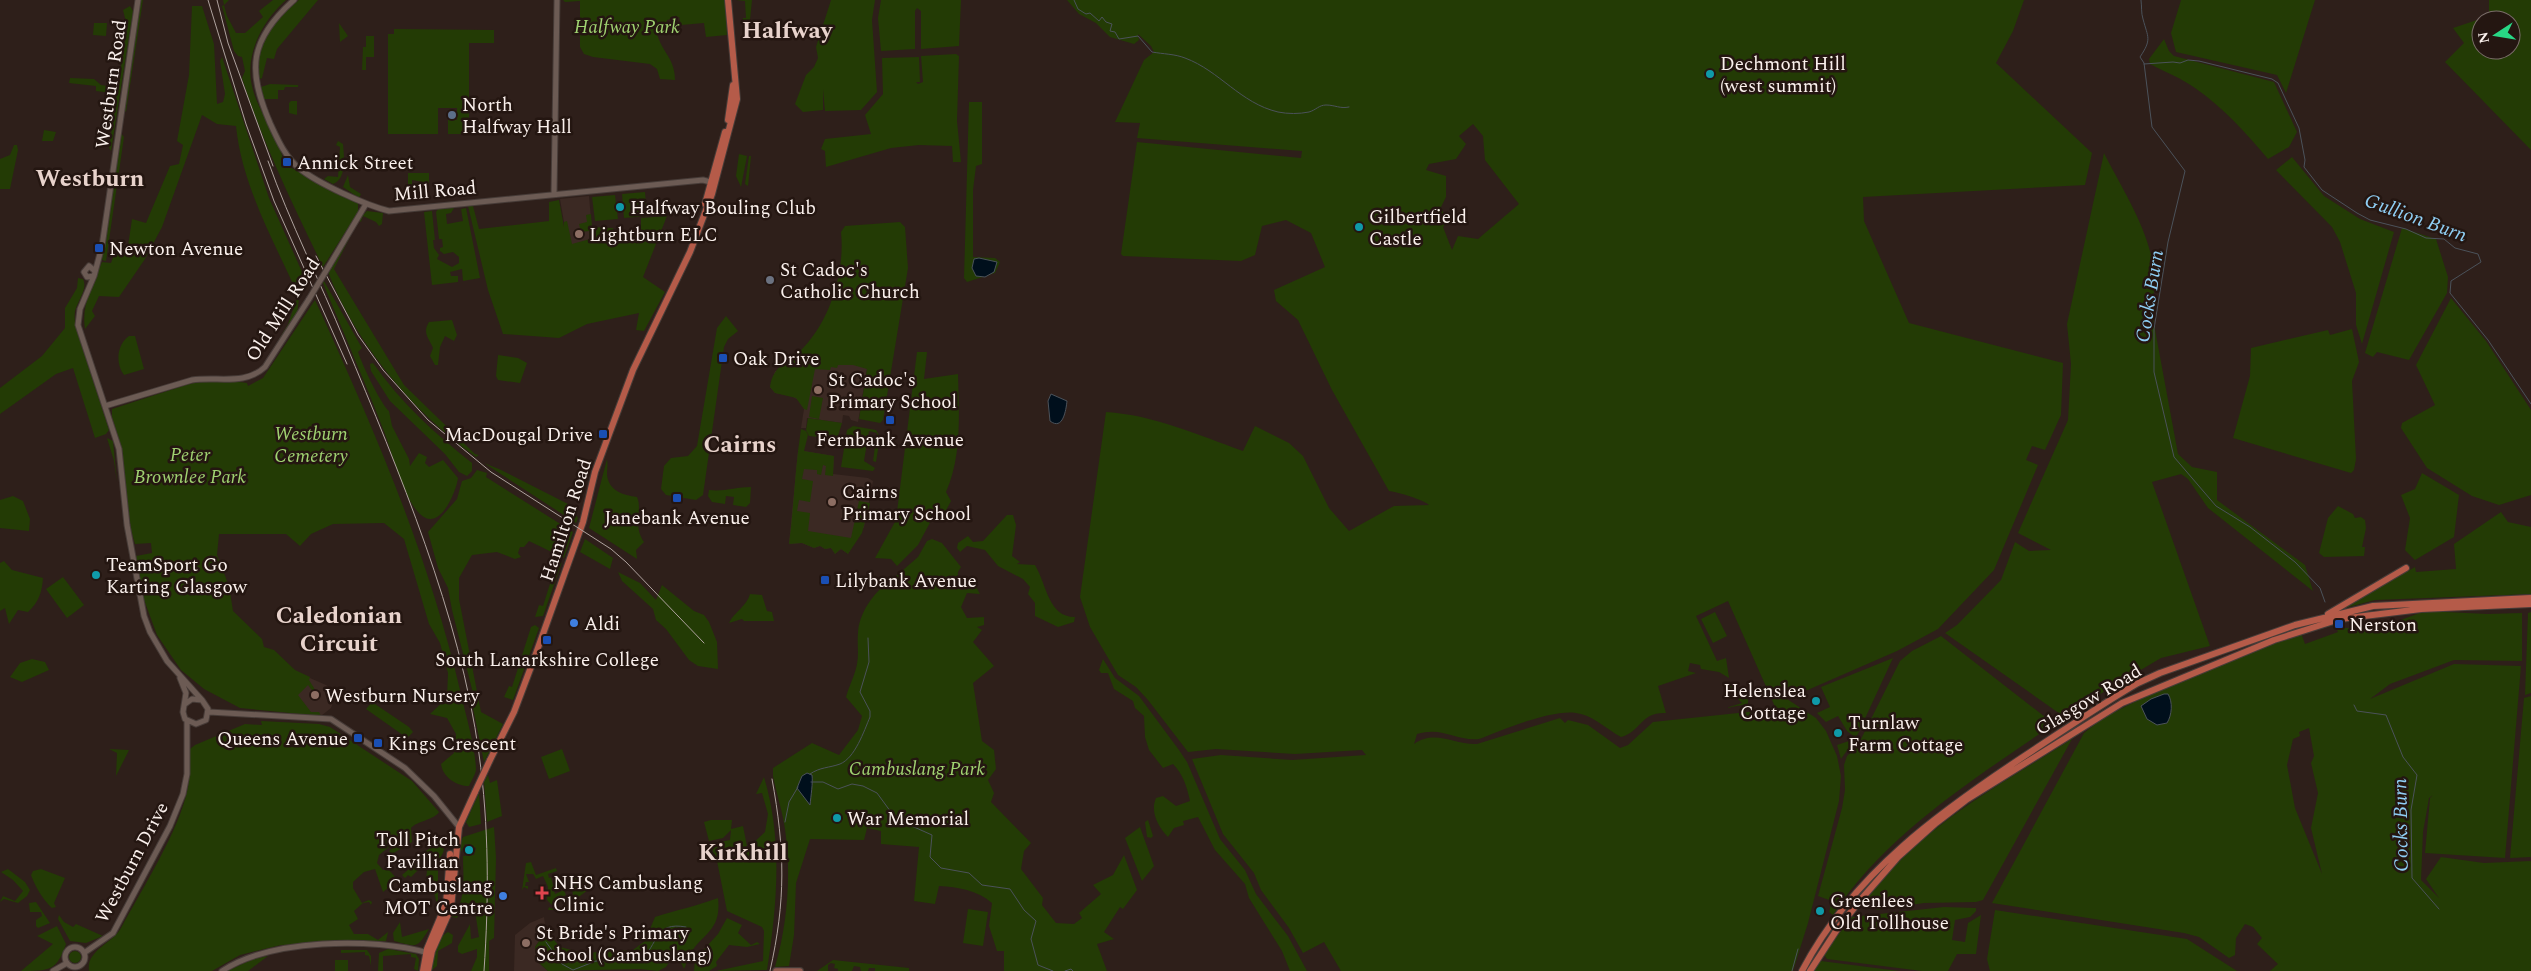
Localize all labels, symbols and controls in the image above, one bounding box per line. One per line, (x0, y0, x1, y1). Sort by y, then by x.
north arrow (2471, 10, 2521, 60)
park label: Halfway Park (574, 13, 680, 42)
district label: Halfway (742, 13, 834, 49)
street label: Westburn Road (88, 18, 135, 150)
text: N (2472, 30, 2495, 45)
place label: Dechmont Hill (west summit) (1720, 50, 1846, 101)
marker: Dechmont Hill (west summit) (1704, 68, 1716, 80)
place label: North Halfway Hall (462, 91, 572, 142)
marker: North Halfway Hall (446, 109, 458, 121)
place label: Annick Street (297, 149, 414, 178)
marker: Annick Street (281, 156, 293, 168)
district label: Westburn (36, 161, 145, 197)
street label: Mill Road (393, 173, 478, 210)
water label: Gullion Burn (2360, 186, 2471, 250)
place label: Halfway Bouling Club (630, 194, 816, 223)
marker: Halfway Bouling Club (614, 201, 626, 213)
place label: Gilbertfield Castle (1369, 203, 1467, 254)
place label: Lightburn ELC (589, 221, 718, 250)
marker: Gilbertfield Castle (1353, 221, 1365, 233)
marker: Lightburn ELC (573, 228, 585, 240)
place label: Newton Avenue (109, 235, 243, 264)
marker: Newton Avenue (93, 242, 105, 254)
water label: Cocks Burn (2128, 247, 2172, 345)
street label: Old Mill Road (239, 252, 328, 368)
place label: St Cadoc's Catholic Church (780, 256, 920, 307)
marker: St Cadoc's Catholic Church (764, 274, 776, 286)
place label: Oak Drive (733, 345, 819, 374)
marker: Oak Drive (717, 352, 729, 364)
place label: St Cadoc's Primary School (828, 366, 957, 417)
marker: St Cadoc's Primary School (812, 384, 824, 396)
marker: Fernbank Avenue (884, 414, 896, 426)
park label: Westburn Cemetery (274, 420, 348, 471)
place label: MacDougal Drive (444, 421, 593, 450)
place label: Fernbank Avenue (816, 426, 964, 455)
district label: Cairns (704, 427, 776, 463)
marker: MacDougal Drive (597, 428, 609, 440)
park label: Peter Brownlee Park (134, 441, 246, 492)
street label: Hamilton Road (533, 455, 600, 586)
place label: Cairns Primary School (842, 478, 971, 529)
marker: Janebank Avenue (671, 492, 683, 504)
marker: Cairns Primary School (826, 496, 838, 508)
place label: Janebank Avenue (604, 504, 750, 533)
place label: TeamSport Go Karting Glasgow (106, 551, 248, 602)
place label: Lilybank Avenue (835, 567, 977, 596)
marker: TeamSport Go Karting Glasgow (90, 569, 102, 581)
marker: Lilybank Avenue (819, 574, 831, 586)
district label: Caledonian Circuit (276, 598, 402, 662)
place label: Aldi (584, 610, 620, 639)
place label: Nerston (2349, 611, 2417, 640)
marker: Aldi (568, 617, 580, 629)
marker: Nerston (2333, 618, 2345, 630)
marker: South Lanarkshire College (541, 634, 553, 646)
place label: South Lanarkshire College (435, 646, 659, 675)
street label: Glasgow Road (2030, 657, 2148, 744)
place label: Helenslea Cottage (1723, 677, 1807, 728)
place label: Westburn Nursery (325, 682, 480, 711)
marker: Westburn Nursery (309, 689, 321, 701)
marker: Helenslea Cottage (1810, 695, 1822, 707)
place label: Turnlaw Farm Cottage (1848, 709, 1963, 760)
place label: Queens Avenue (217, 725, 348, 754)
marker: Turnlaw Farm Cottage (1832, 727, 1844, 739)
place label: Kings Crescent (388, 730, 517, 759)
marker: Queens Avenue (352, 732, 364, 744)
marker: Kings Crescent (372, 737, 384, 749)
park label: Cambuslang Park (849, 755, 985, 784)
water label: Cocks Burn (2385, 778, 2417, 872)
street label: Westburn Drive (88, 797, 176, 928)
place label: War Memorial (847, 805, 969, 834)
marker: War Memorial (831, 812, 843, 824)
place label: Toll Pitch Pavillian (376, 826, 459, 877)
district label: Kirkhill (698, 835, 788, 871)
marker: Toll Pitch Pavillian (463, 844, 475, 856)
place label: NHS Cambuslang Clinic (553, 869, 703, 920)
place label: Cambuslang MOT Centre (384, 872, 493, 923)
marker: NHS Cambuslang Clinic (535, 886, 549, 900)
place label: Greenlees Old Tollhouse (1830, 887, 1949, 938)
marker: Cambuslang MOT Centre (497, 890, 509, 902)
marker: Greenlees Old Tollhouse (1814, 905, 1826, 917)
place label: St Bride's Primary School (Cambuslang) (536, 919, 712, 970)
marker: St Bride's Primary School (Cambuslang) (520, 937, 532, 949)

